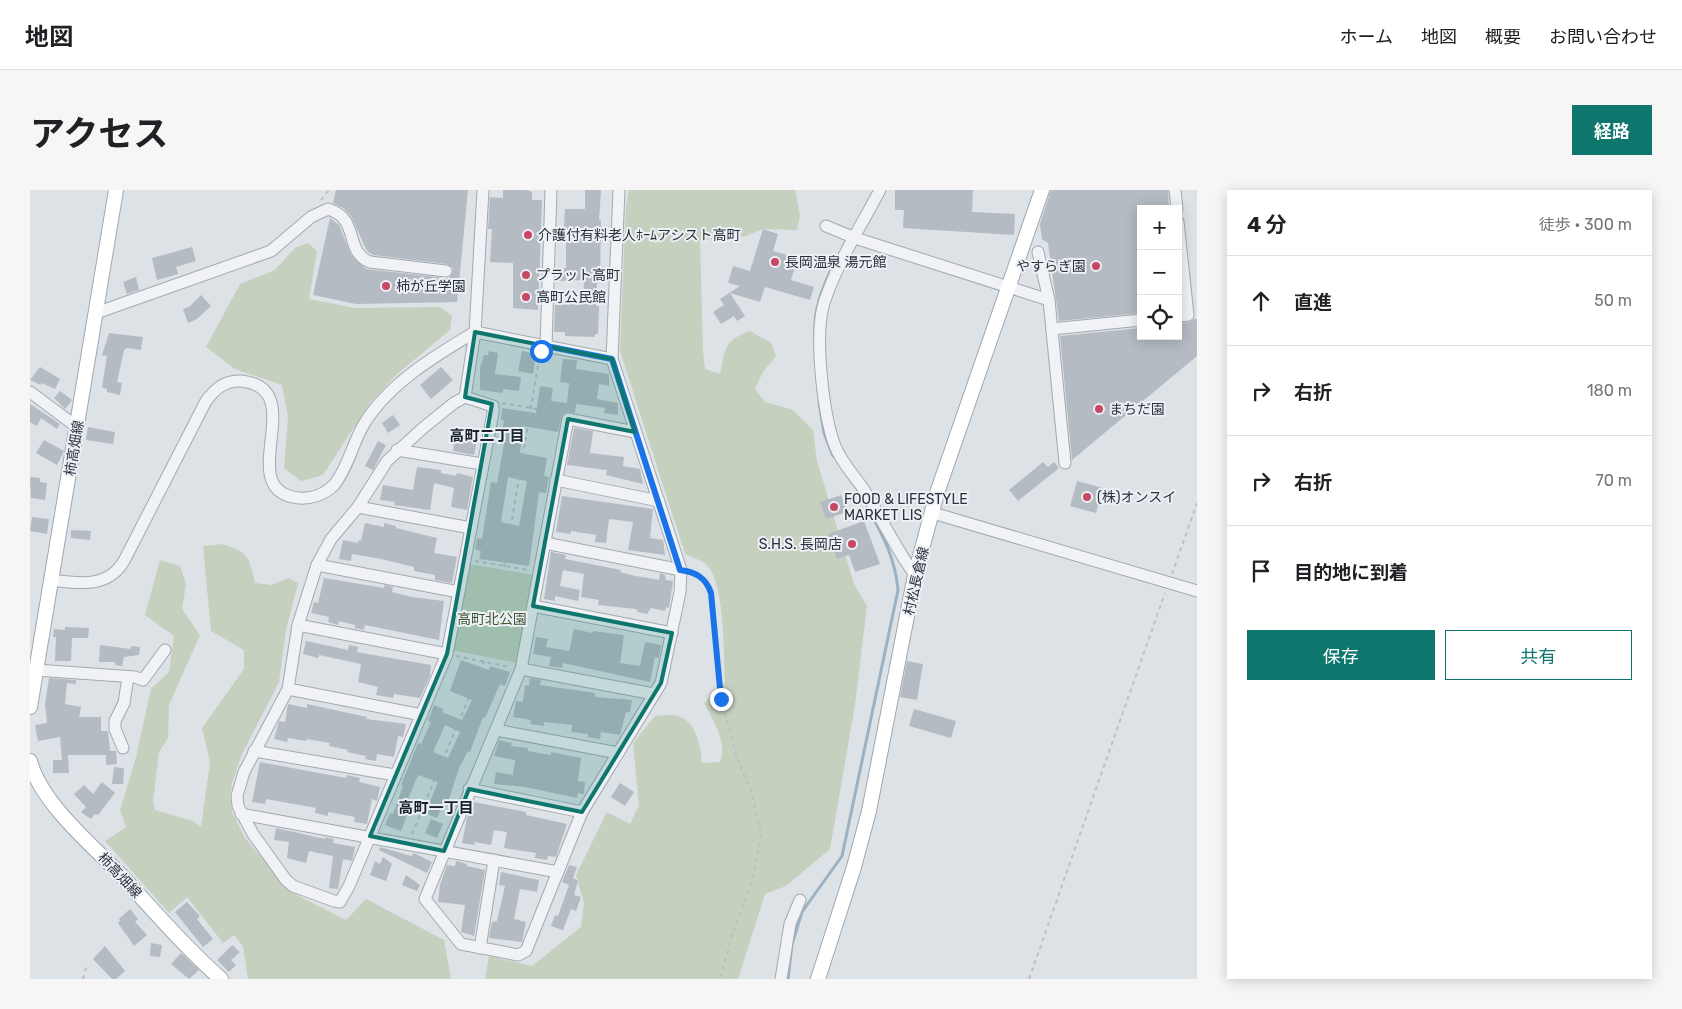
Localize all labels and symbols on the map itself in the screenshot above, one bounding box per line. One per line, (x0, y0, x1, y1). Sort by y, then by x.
place label: 介護付有料老人ﾎｰﾑアシスト高町 (538, 227, 740, 244)
marker: 介護付有料老人ﾎｰﾑアシスト高町 (522, 229, 534, 241)
place label: 長岡温泉 湯元館 (785, 254, 886, 271)
marker: 長岡温泉 湯元館 (769, 256, 781, 268)
place label: やすらぎ園 (1016, 258, 1086, 275)
marker: やすらぎ園 (1090, 260, 1102, 272)
place label: プラット高町 (536, 267, 620, 284)
marker: プラット高町 (520, 269, 532, 281)
place label: 柿が丘学園 (396, 278, 466, 295)
marker: 柿が丘学園 (380, 280, 392, 292)
place label: 高町公民館 (536, 289, 606, 306)
marker: 高町公民館 (520, 291, 532, 303)
route start (530, 340, 553, 363)
place label: まちだ園 (1109, 401, 1165, 418)
marker: まちだ園 (1093, 403, 1105, 415)
street label: 柿高畑線 (62, 419, 87, 477)
district label: 高町二丁目 (449, 427, 525, 445)
place label: (株)オンスイ (1097, 489, 1176, 506)
place label: FOOD & LIFESTYLE MARKET LIS (844, 491, 968, 524)
marker: (株)オンスイ (1081, 491, 1093, 503)
marker: FOOD & LIFESTYLE MARKET LIS (828, 501, 840, 513)
place label: S.H.S. 長岡店 (759, 536, 842, 553)
marker: S.H.S. 長岡店 (846, 538, 858, 550)
street label: 村松長倉線 (900, 545, 933, 617)
park label: 高町北公園 (457, 611, 527, 628)
route end (710, 688, 733, 711)
district label: 高町一丁目 (398, 799, 474, 817)
street label: 柿高畑線 (94, 849, 145, 902)

